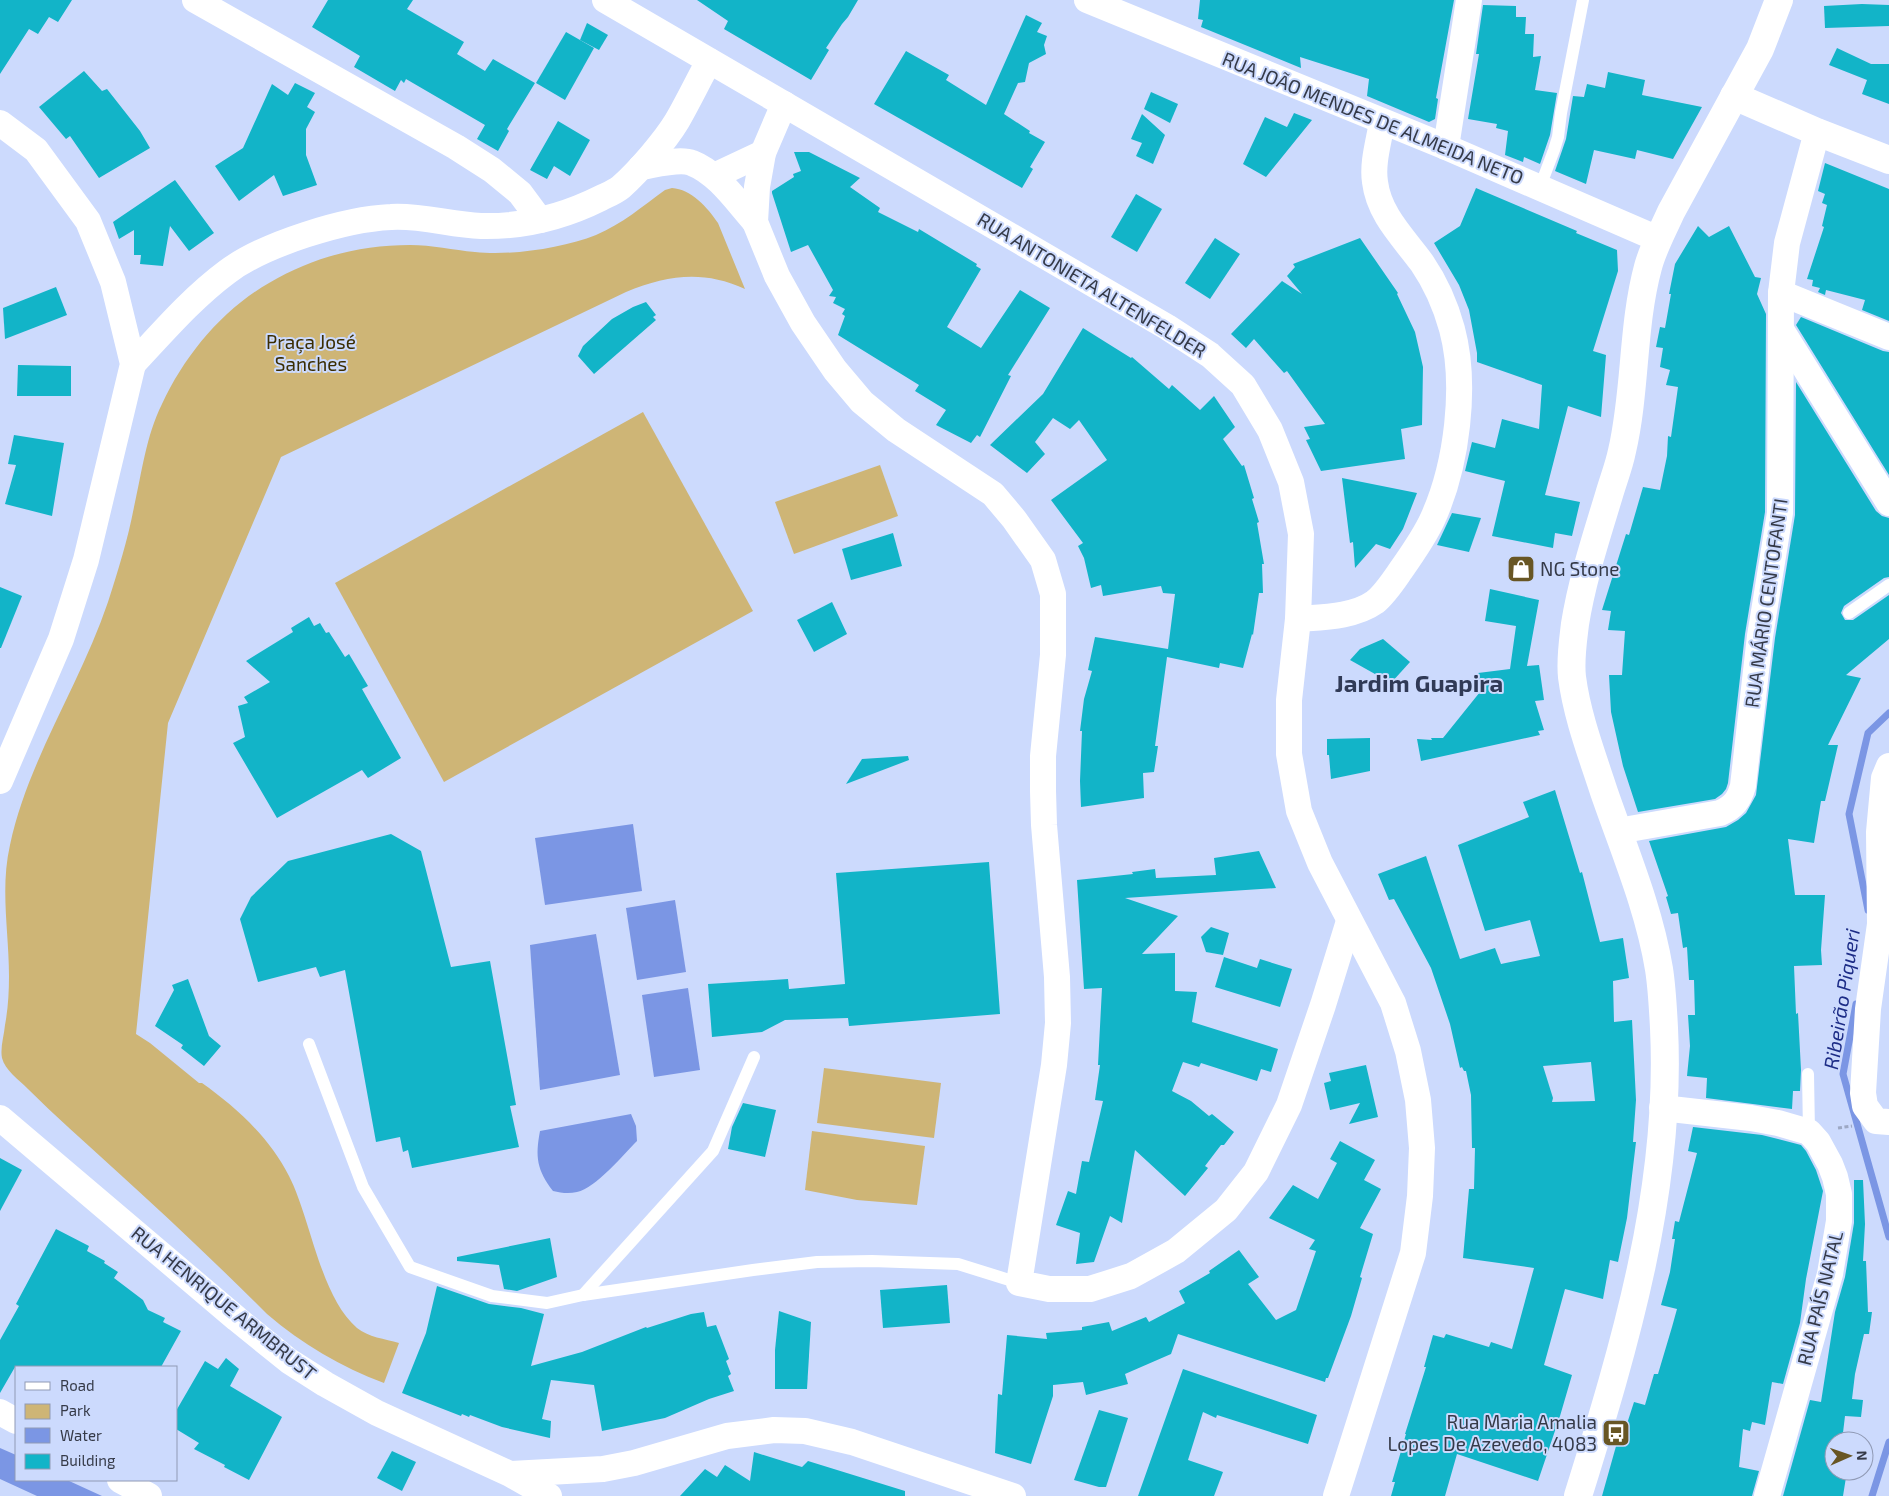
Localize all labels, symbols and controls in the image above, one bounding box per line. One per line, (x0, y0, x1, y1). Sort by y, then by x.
street label: RUA JOÃO MENDES DE ALMEIDA NETO (1219, 46, 1527, 189)
street label: RUA ANTONIETA ALTENFELDER (974, 207, 1211, 362)
park label: Praça José Sanches (266, 330, 356, 375)
street label: RUA MÁRIO CENTOFANTI (1739, 497, 1792, 709)
shop icon: NG Stone (1506, 554, 1536, 584)
place label: NG Stone (1540, 557, 1619, 580)
district label: Jardim Guapira (1335, 668, 1503, 697)
water label: Ribeirão Piqueri (1818, 927, 1864, 1071)
street label: RUA HENRIQUE ARMBRUST (127, 1221, 321, 1384)
street label: RUA PAÍS NATAL (1792, 1228, 1847, 1367)
legend (15, 1366, 178, 1481)
text: Road (60, 1376, 95, 1394)
text: Park (60, 1401, 91, 1419)
place label: Rua Maria Amalia Lopes De Azevedo, 4083 (1387, 1410, 1597, 1455)
bus stop icon: Rua Maria Amalia Lopes De Azevedo, 4083 (1601, 1418, 1631, 1448)
text: Water (60, 1426, 102, 1444)
north arrow (1824, 1431, 1874, 1481)
text: N (1854, 1450, 1871, 1461)
text: Building (60, 1451, 116, 1469)

